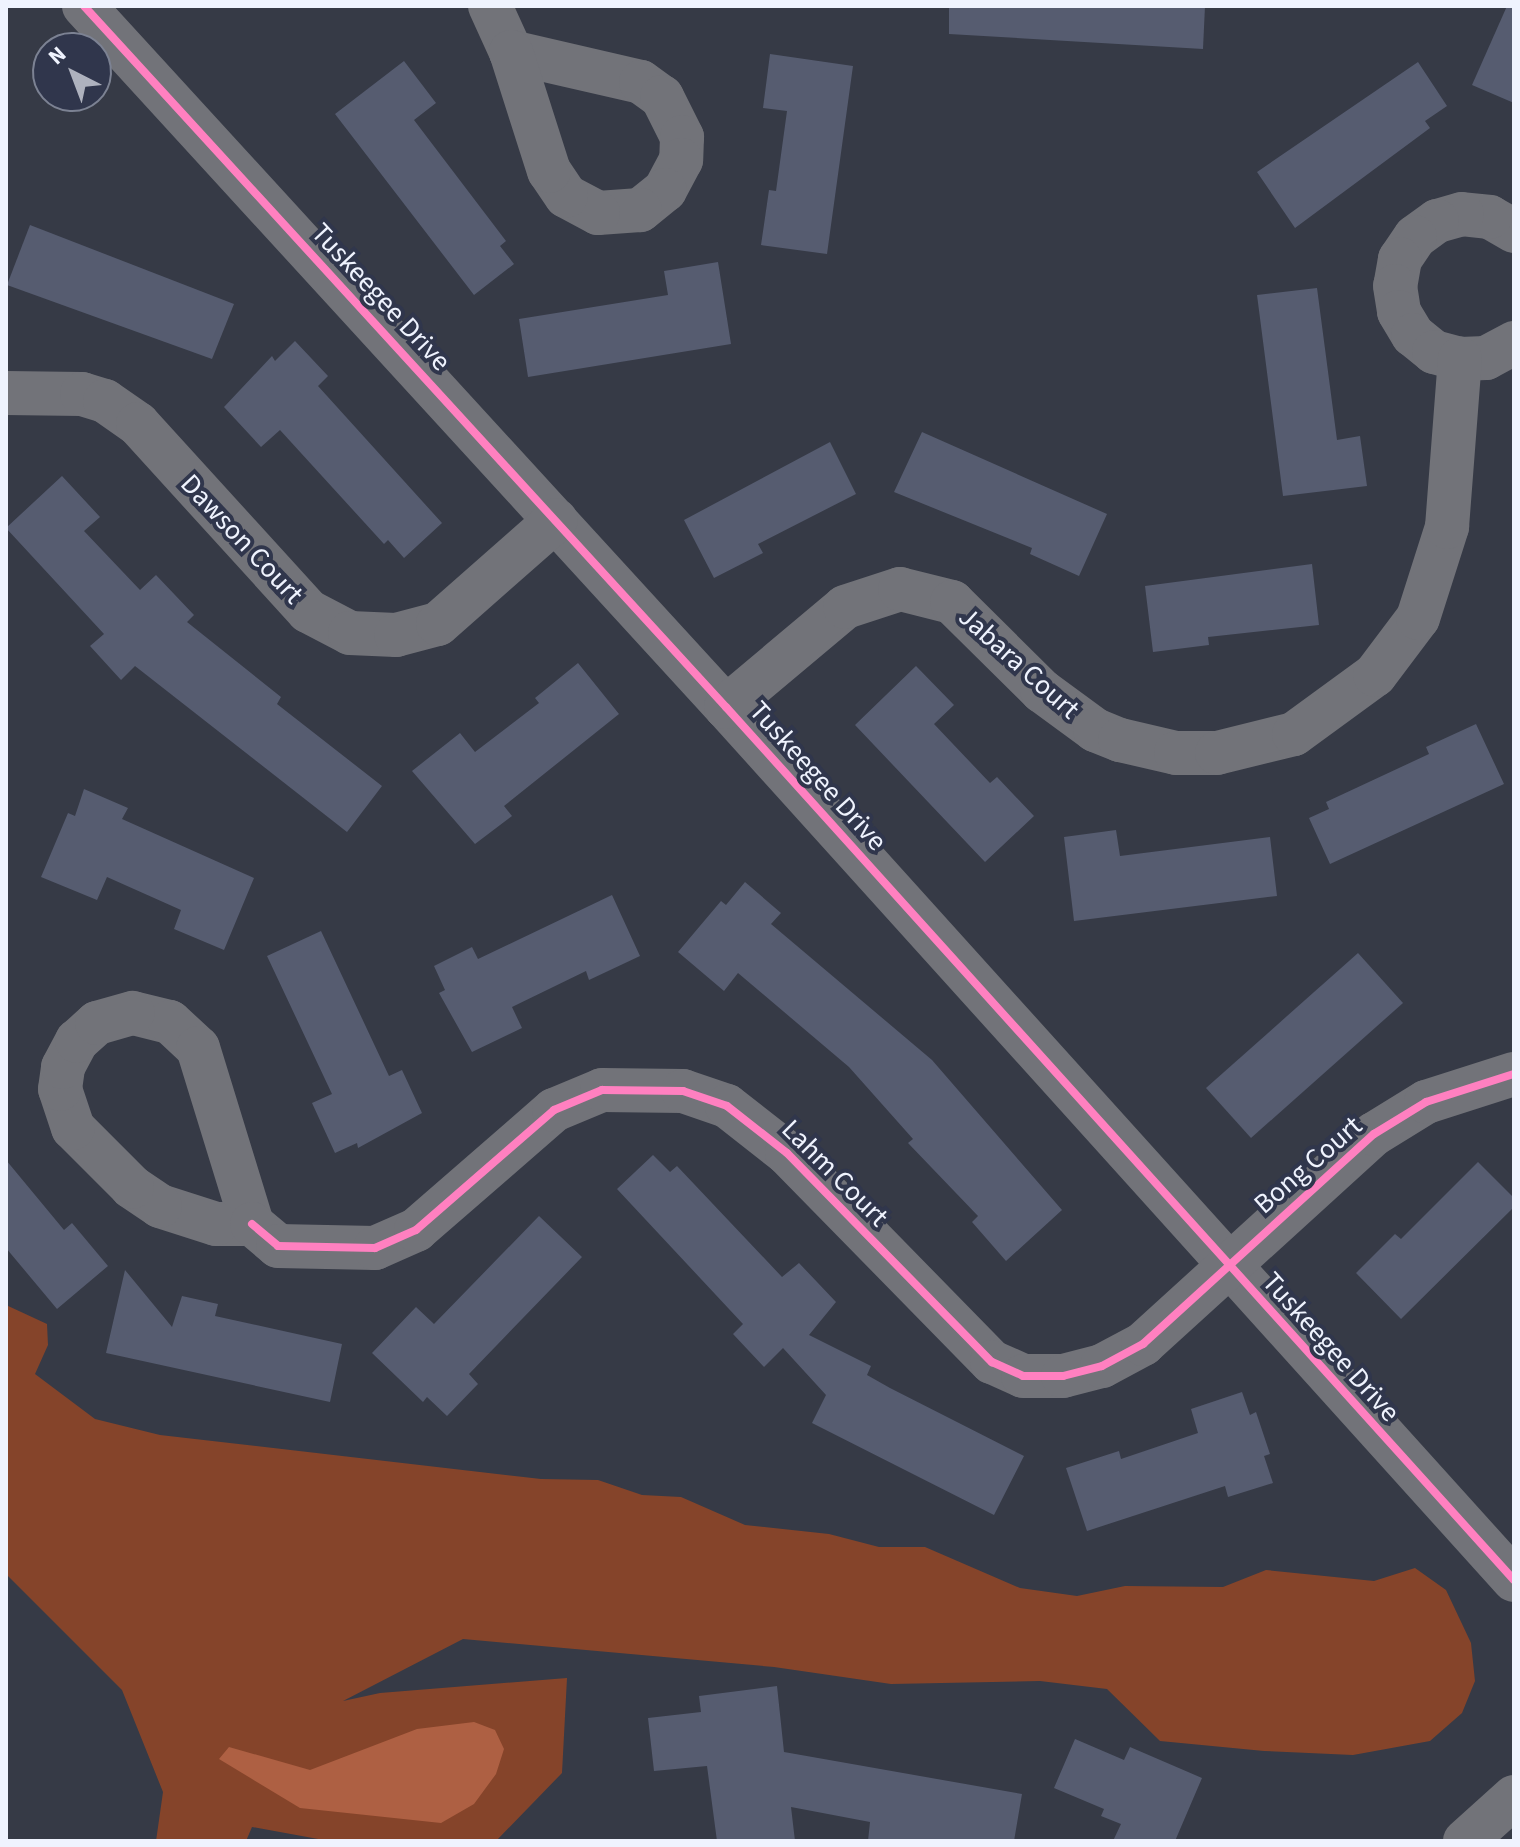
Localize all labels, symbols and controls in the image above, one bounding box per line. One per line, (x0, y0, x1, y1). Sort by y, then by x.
north arrow (32, 32, 112, 112)
text: N (41, 39, 73, 72)
street label: Tuskeegee Drive (304, 216, 458, 378)
street label: Dawson Court (173, 467, 311, 611)
street label: Jabara Court (952, 600, 1086, 726)
street label: Tuskeegee Drive (742, 694, 894, 858)
street label: Bong Court (1247, 1109, 1369, 1221)
street label: Lahm Court (775, 1113, 895, 1233)
street label: Tuskeegee Drive (1255, 1265, 1407, 1429)

